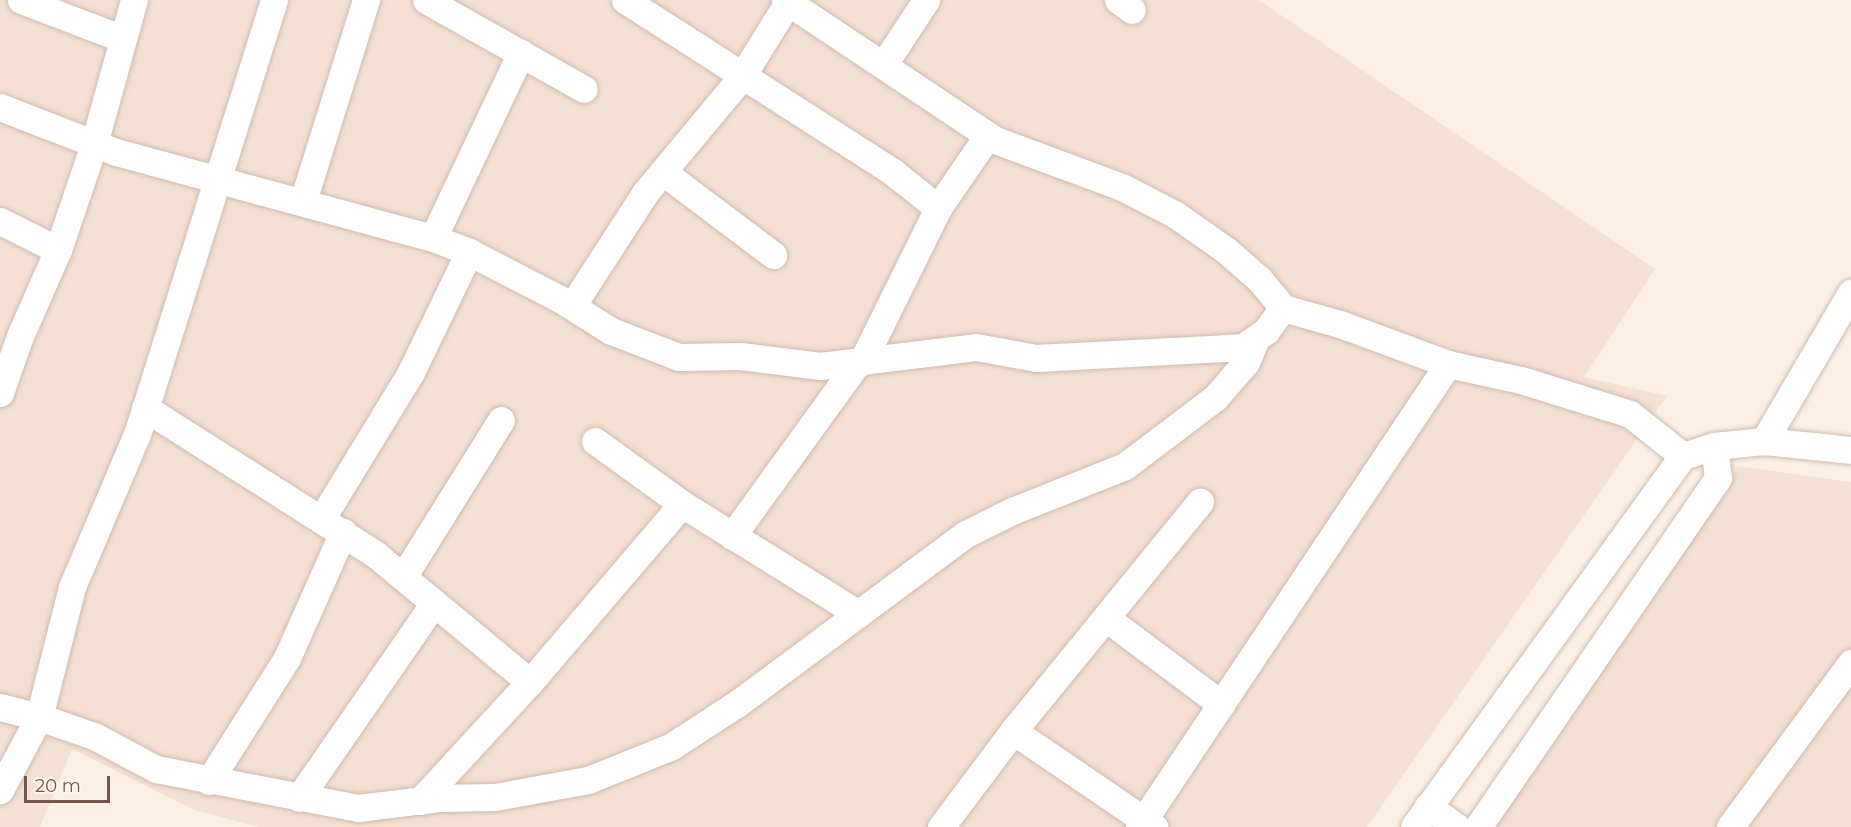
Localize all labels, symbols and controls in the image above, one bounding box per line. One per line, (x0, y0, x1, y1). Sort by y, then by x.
scale bar (27, 764, 112, 802)
text: 20 m (35, 775, 81, 797)

